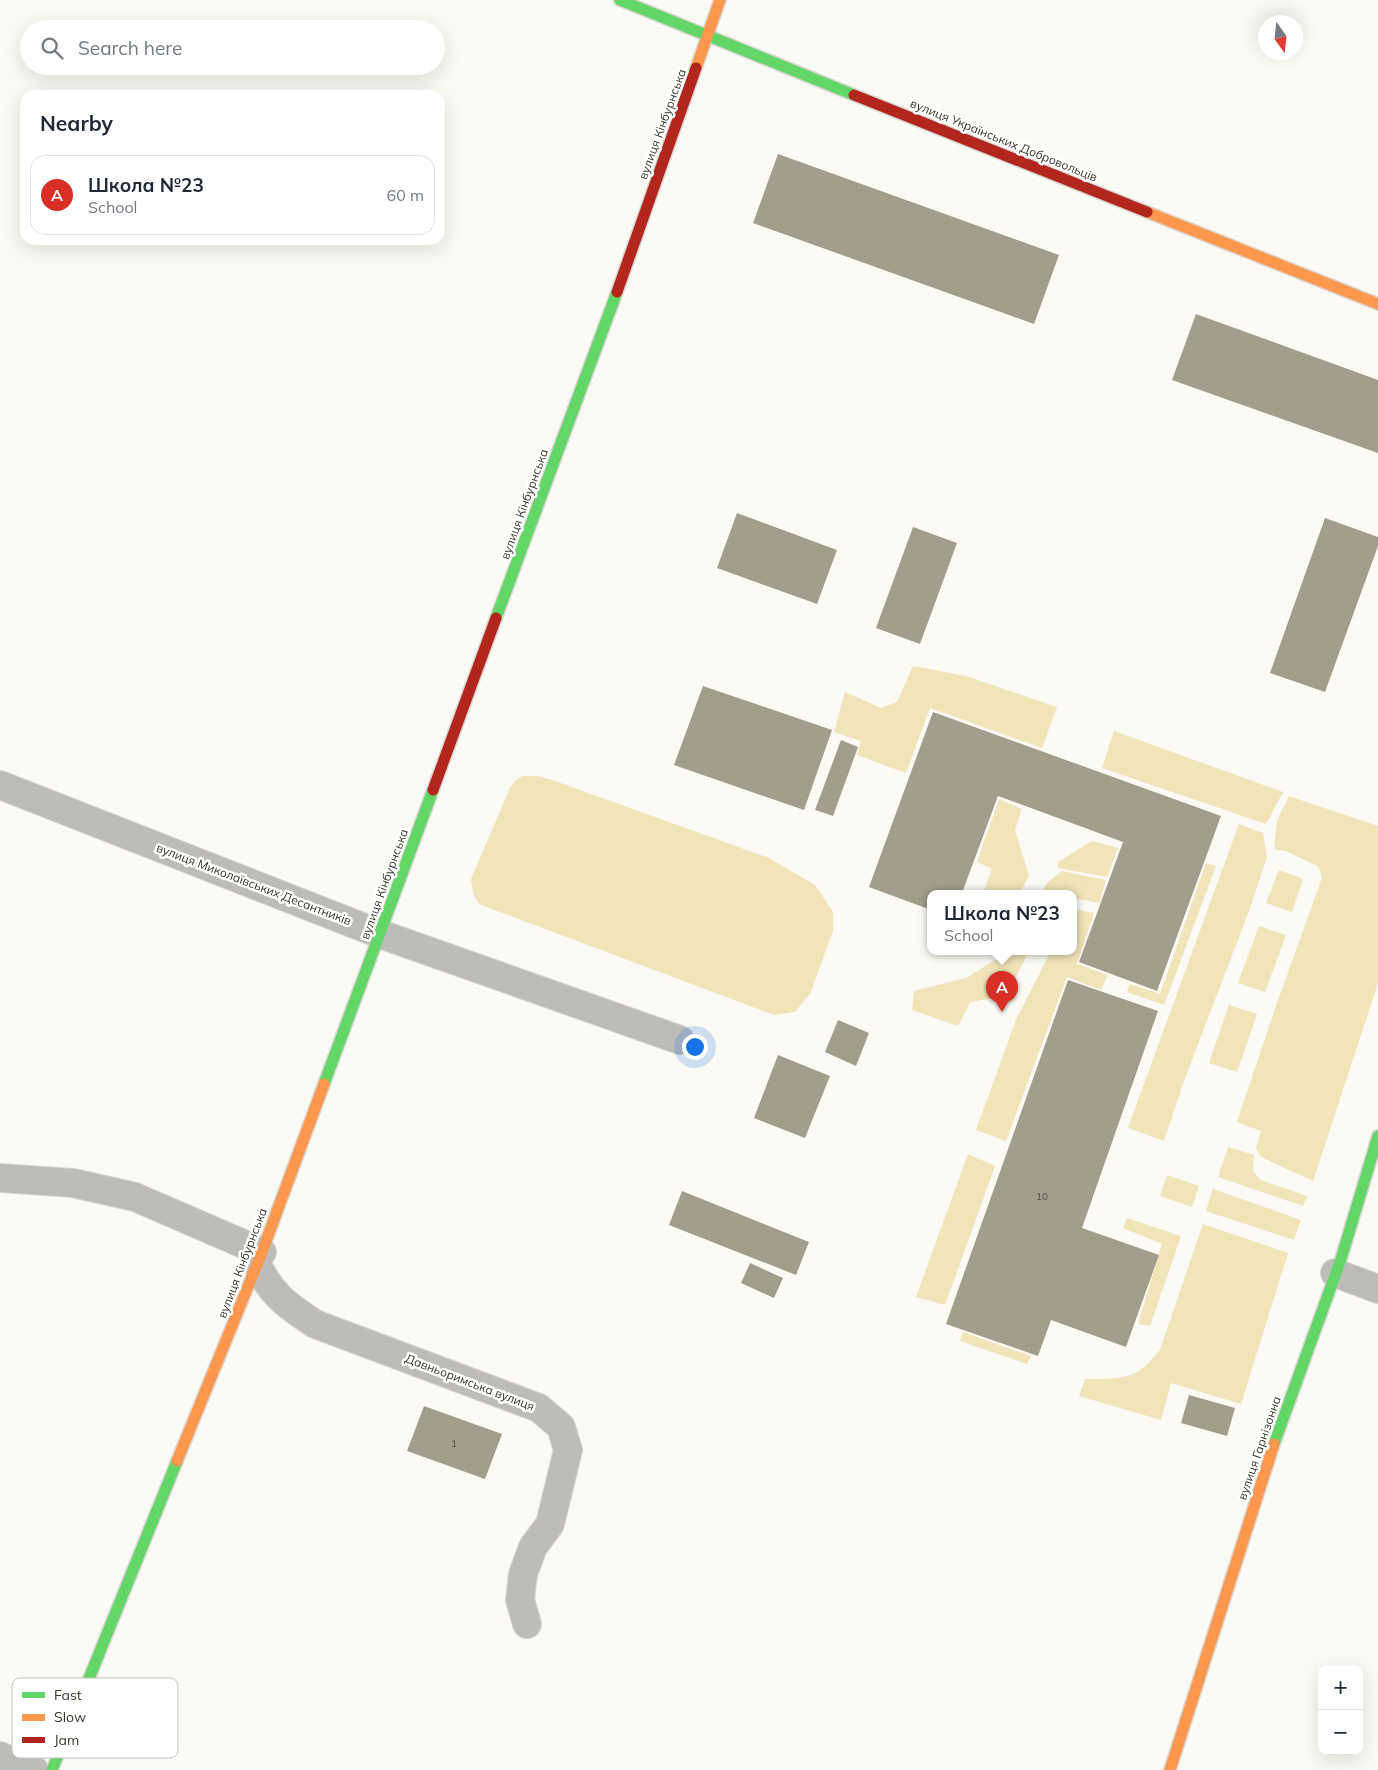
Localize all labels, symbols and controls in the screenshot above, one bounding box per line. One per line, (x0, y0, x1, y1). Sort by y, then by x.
north arrow (1258, 15, 1303, 60)
search box (20, 20, 445, 75)
icon: search (38, 34, 66, 62)
text: Search here (78, 36, 182, 60)
street label: вулиця Кінбурнська (635, 67, 689, 181)
street label: вулиця Українських Добровольців (908, 95, 1100, 185)
text: Nearby (40, 110, 113, 136)
text: Школа №23 (88, 173, 204, 197)
text: A (51, 185, 63, 205)
text: 60 m (387, 185, 424, 205)
text: School (88, 197, 137, 217)
street label: вулиця Кінбурнська (497, 447, 551, 561)
street label: вулиця Кінбурнська (357, 827, 411, 941)
street label: вулиця Миколаївських Десантників (154, 840, 354, 928)
popup (927, 890, 1077, 955)
text: Школа №23 (944, 901, 1060, 925)
text: School (944, 925, 993, 945)
pin: A (986, 971, 1018, 1012)
your location (682, 1034, 708, 1060)
house number: 10 (1036, 1190, 1048, 1203)
street label: вулиця Кінбурнська (214, 1206, 270, 1320)
street label: Давньоримська вулиця (403, 1350, 537, 1414)
street label: вулиця Гарнізонна (1234, 1394, 1284, 1502)
house number: 1 (451, 1437, 457, 1450)
map controls (1318, 1665, 1363, 1755)
button: + (1318, 1665, 1363, 1710)
legend (12, 1678, 178, 1758)
text: Fast (54, 1686, 82, 1704)
text: Slow (54, 1708, 86, 1726)
button: − (1318, 1710, 1363, 1755)
text: Jam (54, 1731, 79, 1749)

